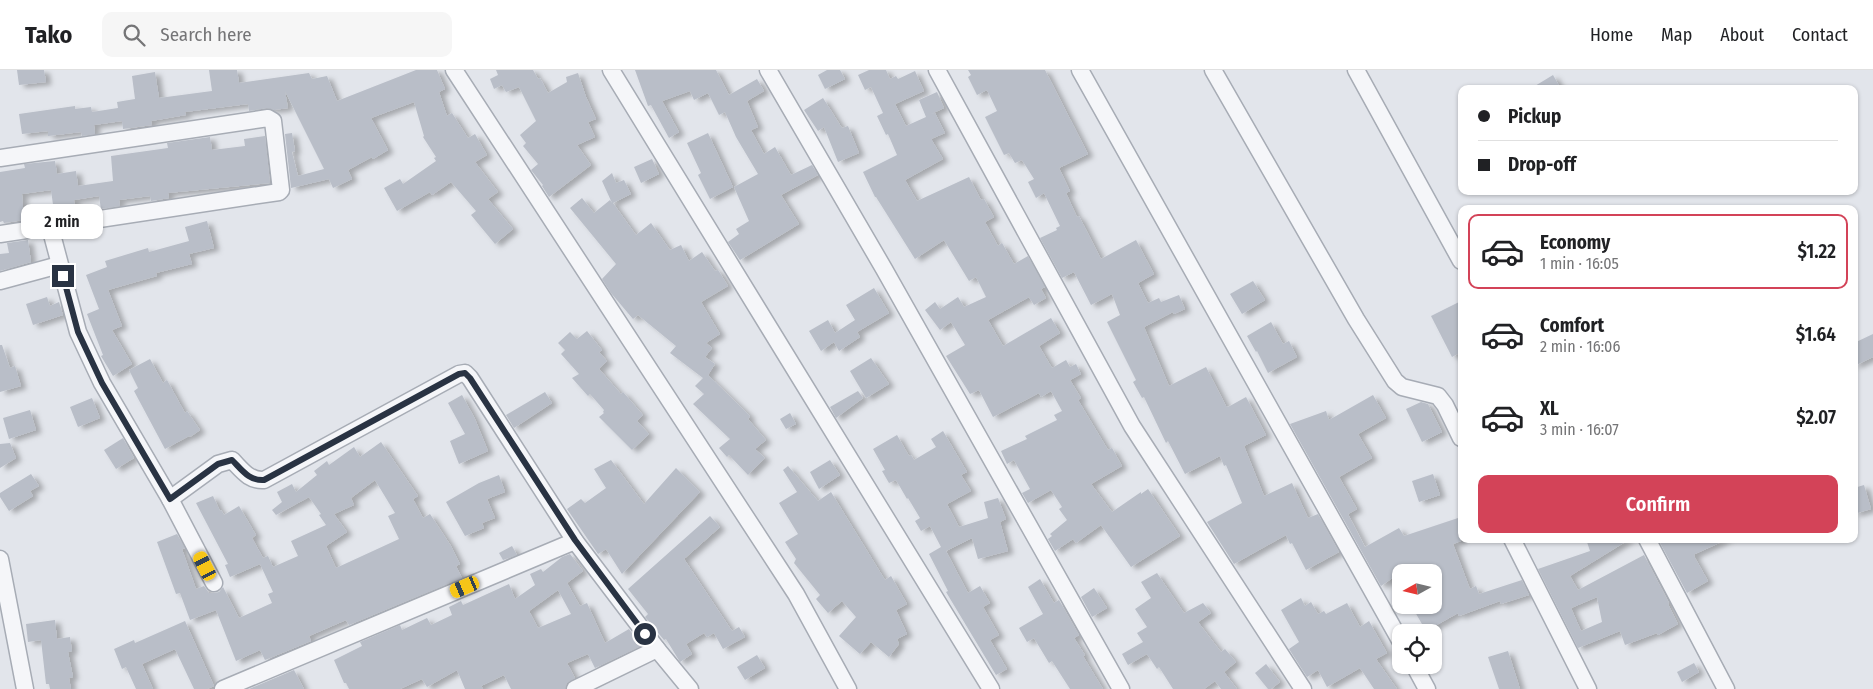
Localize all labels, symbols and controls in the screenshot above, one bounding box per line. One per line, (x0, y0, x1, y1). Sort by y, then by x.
search box (102, 12, 452, 57)
text: Tako (25, 21, 72, 49)
icon: search (120, 21, 148, 49)
text: Search here (160, 23, 252, 46)
text: Home (1590, 24, 1633, 46)
text: Map (1661, 24, 1692, 46)
text: About (1720, 24, 1764, 46)
text: Contact (1792, 24, 1848, 46)
text: Pickup (1508, 105, 1561, 128)
text: Drop-off (1508, 153, 1576, 176)
callout: 2 min (22, 204, 104, 238)
text: 2 min (44, 212, 80, 231)
icon: car (1480, 229, 1525, 274)
text: Economy (1540, 231, 1610, 254)
text: $1.22 (1798, 240, 1836, 263)
text: 1 min · 16:05 (1540, 254, 1619, 273)
route end (52, 265, 74, 287)
icon: car (1480, 312, 1525, 357)
text: Comfort (1540, 314, 1604, 337)
text: $1.64 (1796, 323, 1836, 346)
text: 2 min · 16:06 (1540, 337, 1620, 356)
icon: car (1480, 395, 1525, 440)
text: XL (1540, 397, 1559, 420)
text: $2.07 (1796, 406, 1836, 429)
text: 3 min · 16:07 (1540, 420, 1619, 439)
button: Confirm (1478, 475, 1838, 533)
car (191, 549, 218, 583)
north arrow (1392, 564, 1442, 614)
map controls (1392, 564, 1442, 674)
car (448, 574, 481, 600)
route start (634, 623, 656, 645)
button: locate (1392, 624, 1442, 674)

